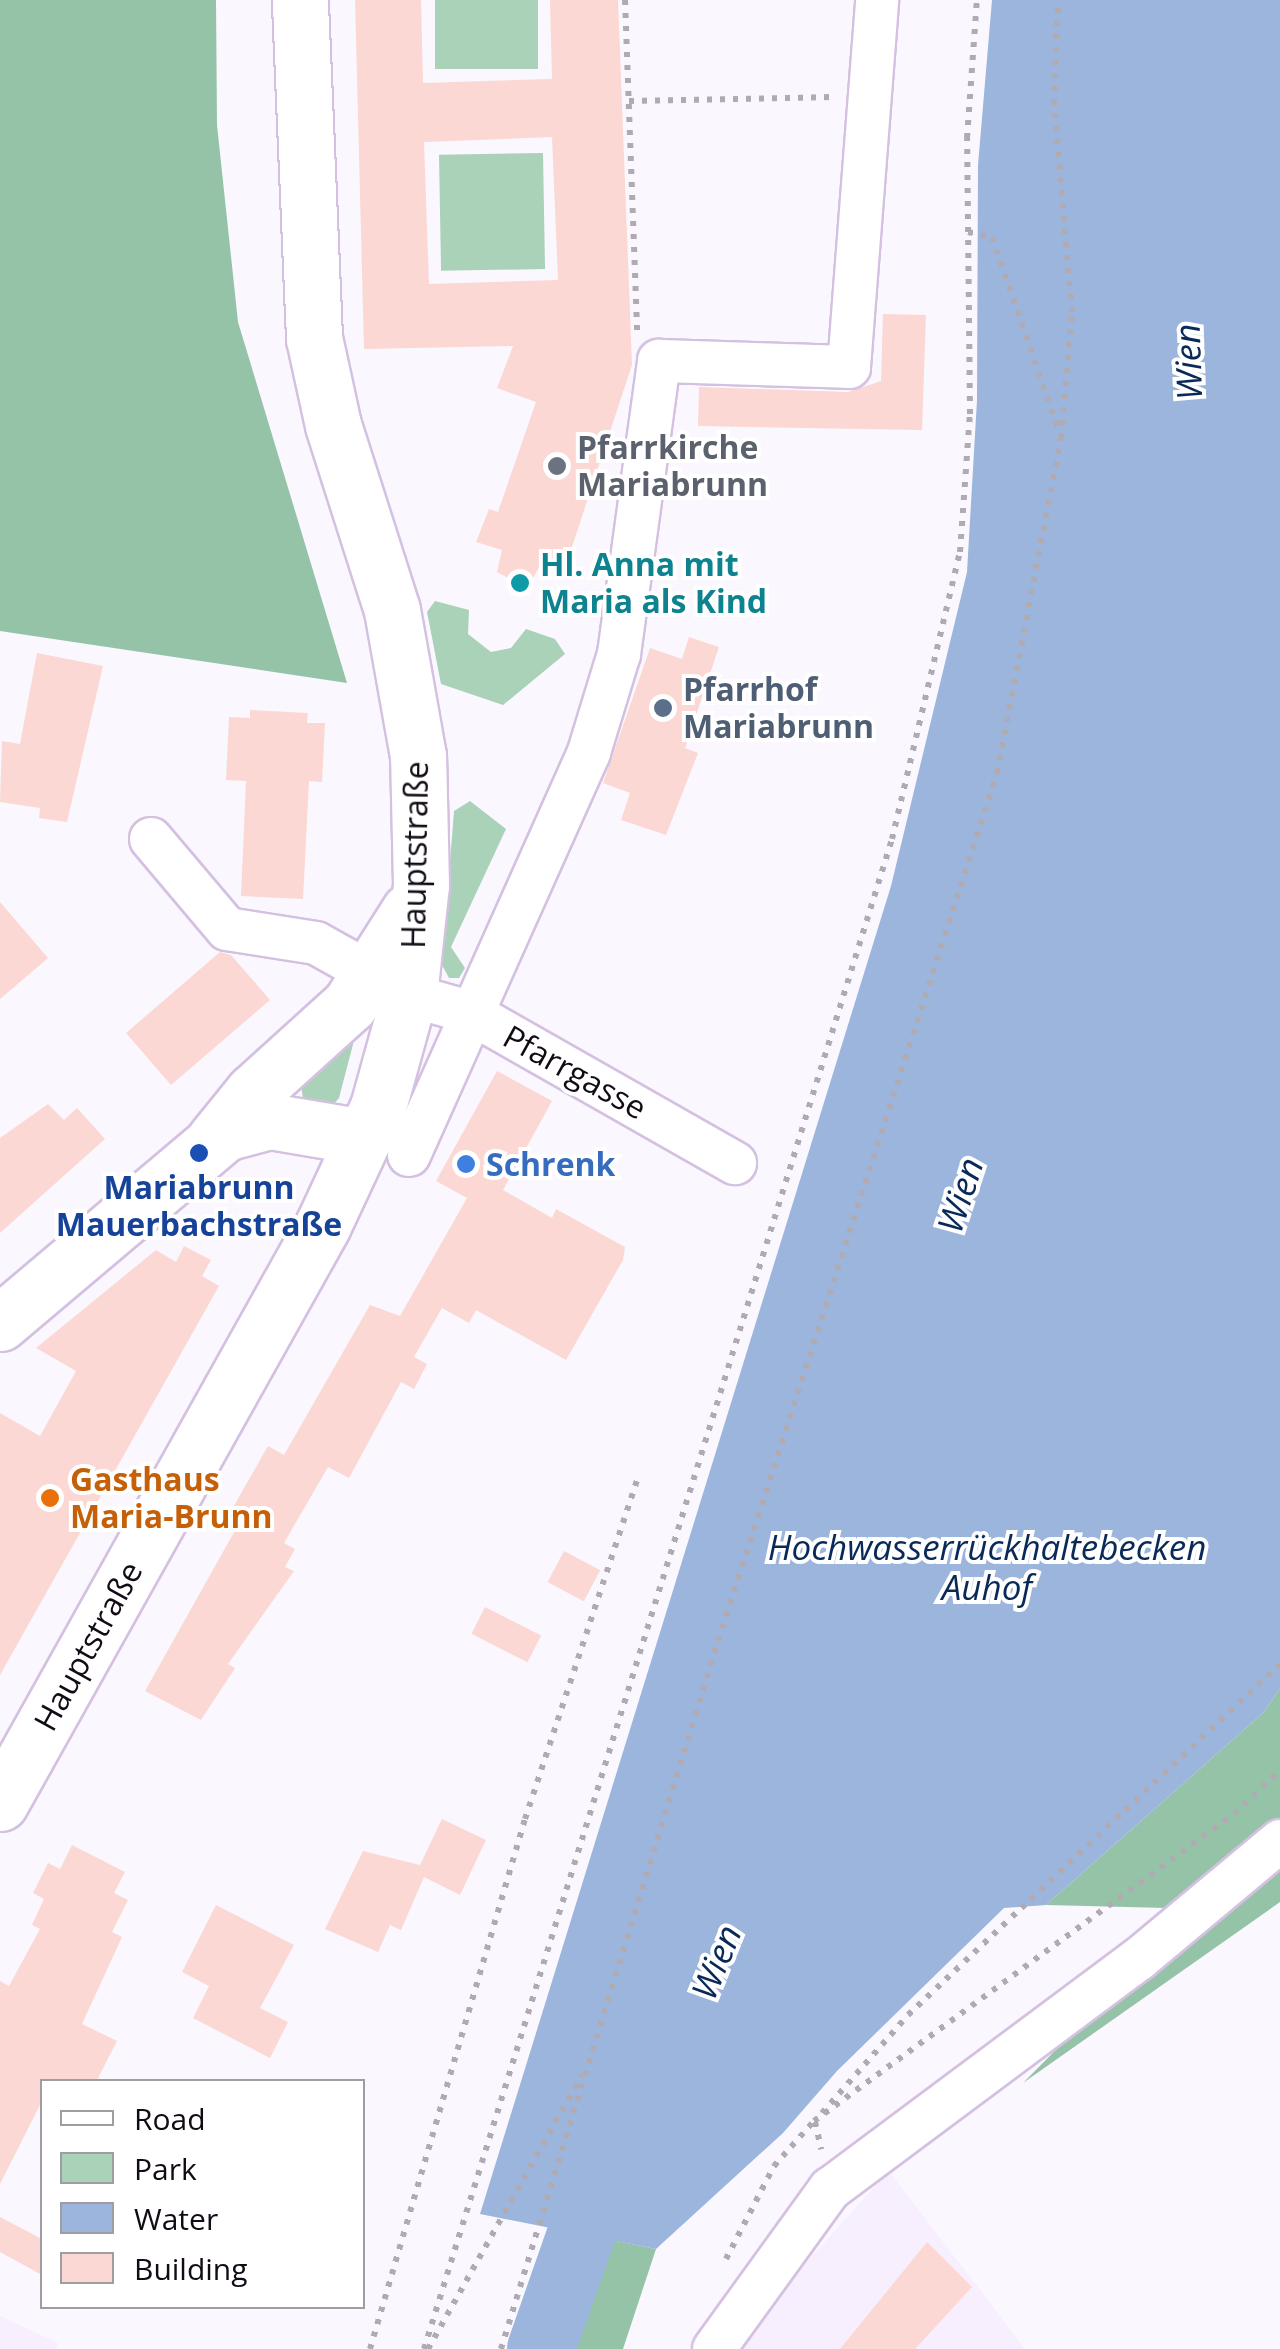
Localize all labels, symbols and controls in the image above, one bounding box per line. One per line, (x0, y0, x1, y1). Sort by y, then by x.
water label: Wien (1166, 323, 1210, 401)
place label: Pfarrkirche Mariabrunn (577, 429, 768, 504)
marker: Pfarrkirche Mariabrunn (546, 455, 568, 477)
place label: Hl. Anna mit Maria als Kind (540, 546, 767, 621)
marker: Hl. Anna mit Maria als Kind (509, 572, 531, 594)
place label: Pfarrhof Mariabrunn (683, 671, 874, 746)
marker: Pfarrhof Mariabrunn (652, 697, 674, 719)
street label: Hauptstraße (394, 761, 436, 949)
street label: Pfarrgasse (497, 1017, 653, 1127)
marker: Mariabrunn Mauerbachstraße (188, 1142, 210, 1164)
place label: Schrenk (486, 1145, 615, 1183)
water label: Wien (928, 1152, 992, 1238)
marker: Schrenk (455, 1153, 477, 1175)
place label: Mariabrunn Mauerbachstraße (56, 1169, 342, 1244)
place label: Gasthaus Maria-Brunn (70, 1461, 273, 1536)
marker: Gasthaus Maria-Brunn (39, 1487, 61, 1509)
water label: Hochwasserrückhaltebecken Auhof (768, 1526, 1206, 1608)
street label: Hauptstraße (26, 1555, 150, 1737)
water label: Wien (682, 1919, 750, 2005)
legend (40, 2079, 365, 2309)
text: Road (134, 2098, 206, 2139)
text: Park (134, 2148, 197, 2189)
text: Water (134, 2198, 218, 2239)
text: Building (134, 2248, 248, 2289)

